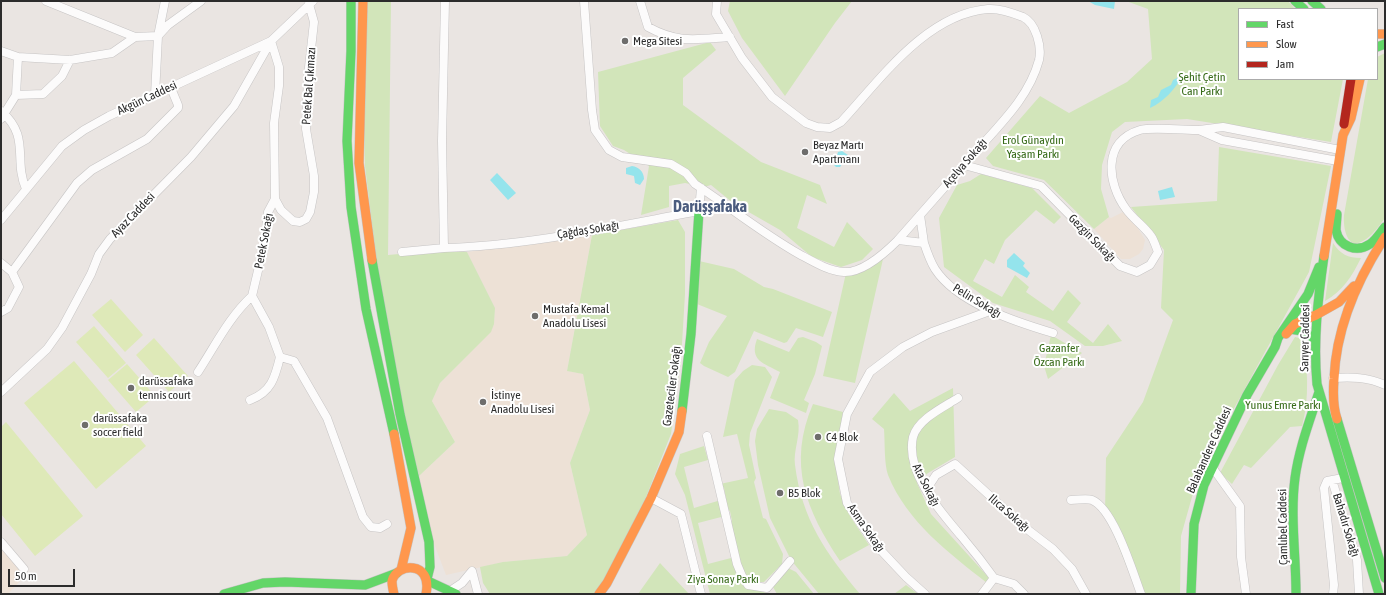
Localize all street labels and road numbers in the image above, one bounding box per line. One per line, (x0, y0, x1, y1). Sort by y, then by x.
street label: Petek Bal Çıkmazı (299, 47, 319, 125)
street label: Akgün Caddesi (115, 78, 179, 118)
street label: Açelya Sokağı (940, 136, 990, 190)
street label: Ayaz Caddesi (108, 189, 158, 241)
street label: Gezgin Sokağı (1065, 211, 1119, 265)
street label: Petek Sokağı (252, 212, 276, 270)
street label: Çağdaş Sokağı (556, 218, 620, 242)
street label: Pelin Sokağı (950, 281, 1004, 321)
street label: Sarıyer Caddesi (1297, 304, 1313, 372)
street label: Gazeteciler Sokağı (660, 345, 684, 427)
street label: Balabandere Caddesi (1183, 404, 1235, 496)
street label: Ata Sokağı (909, 461, 943, 509)
street label: Çamlıbel Caddesi (1275, 489, 1291, 565)
street label: Ilıca Sokağı (985, 491, 1033, 535)
street label: Bahadır Sokağı (1330, 491, 1362, 559)
street label: Asma Sokağı (844, 501, 888, 555)

